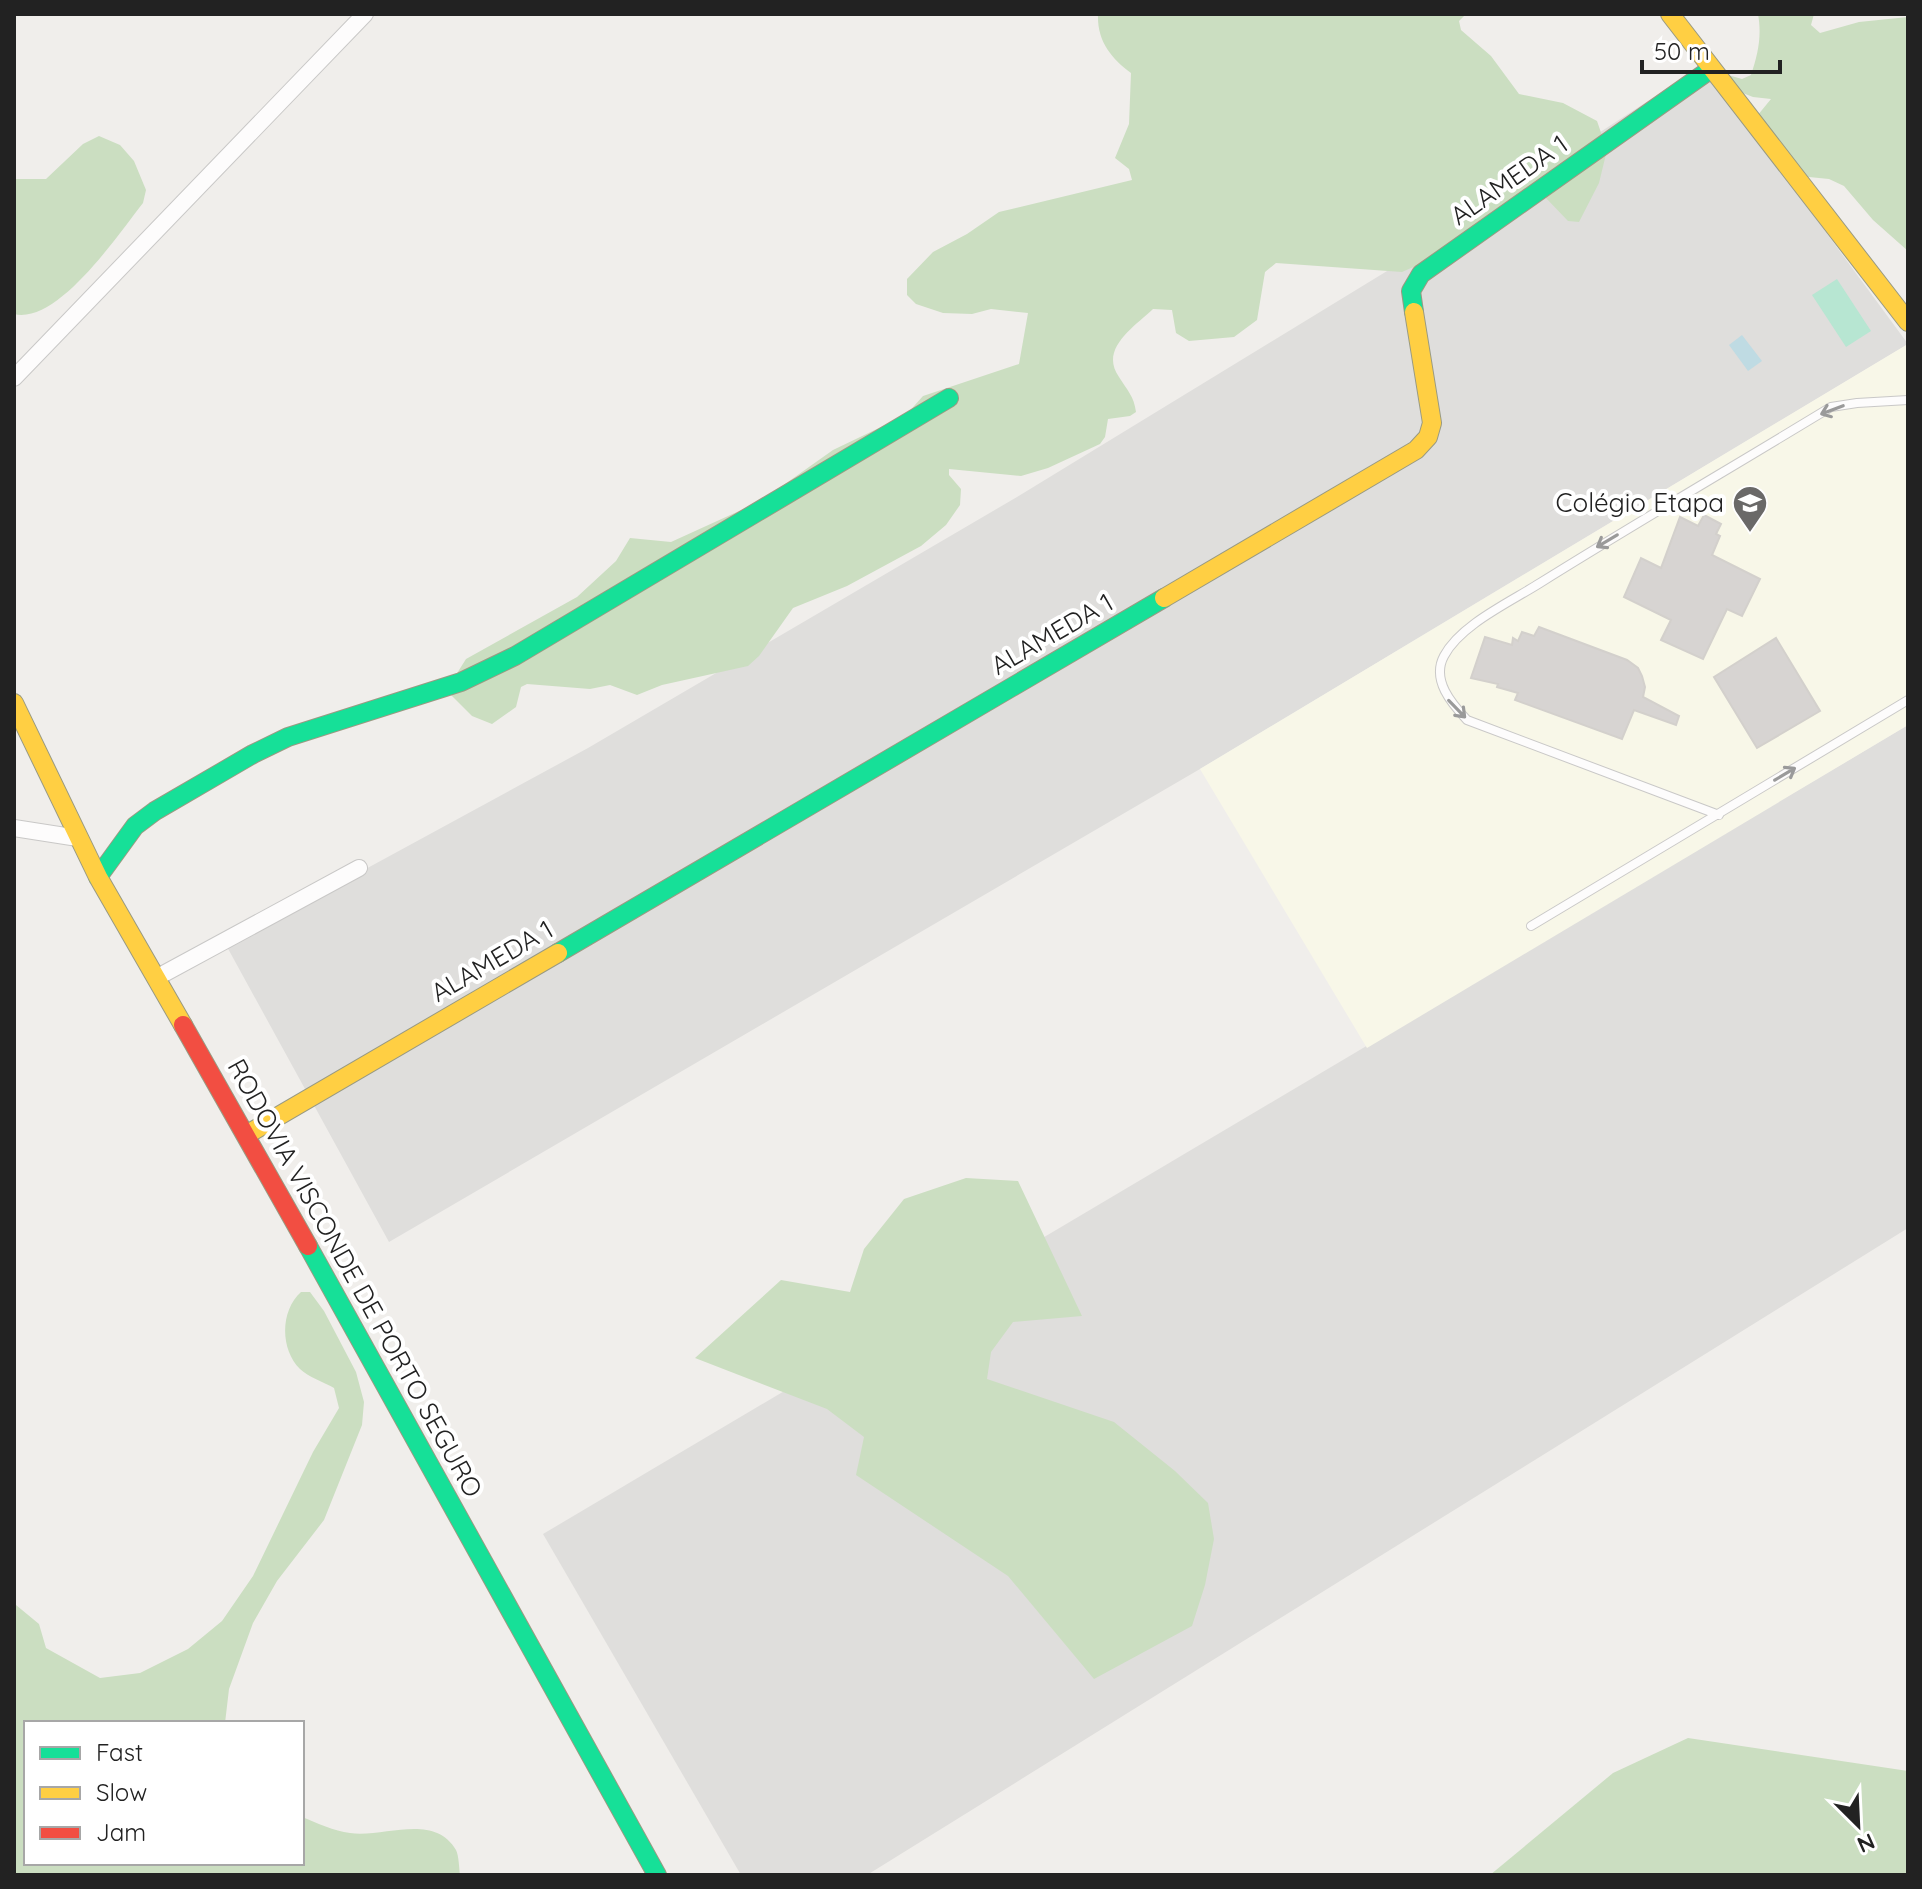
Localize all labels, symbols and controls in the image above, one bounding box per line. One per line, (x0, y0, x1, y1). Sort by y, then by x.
scale bar (1642, 24, 1780, 74)
text: 50 m (1654, 36, 1710, 66)
street label: ALAMEDA 1 (1444, 127, 1574, 232)
one-way arrow (1820, 404, 1845, 418)
school or university icon: Colégio Etapa (1731, 484, 1769, 534)
place label: Colégio Etapa (1556, 486, 1724, 519)
one-way arrow (1596, 533, 1619, 549)
street label: ALAMEDA 1 (985, 585, 1119, 682)
one-way arrow (1447, 699, 1466, 719)
one-way arrow (1773, 766, 1796, 782)
street label: ALAMEDA 1 (425, 912, 559, 1009)
street label: RODOVIA VISCONDE DE PORTO SEGURO (221, 1053, 490, 1503)
legend (24, 1721, 304, 1865)
text: Fast (96, 1737, 143, 1767)
text: Slow (96, 1777, 147, 1807)
north arrow (1818, 1785, 1898, 1865)
text: Jam (96, 1817, 146, 1847)
text: N (1853, 1827, 1879, 1859)

